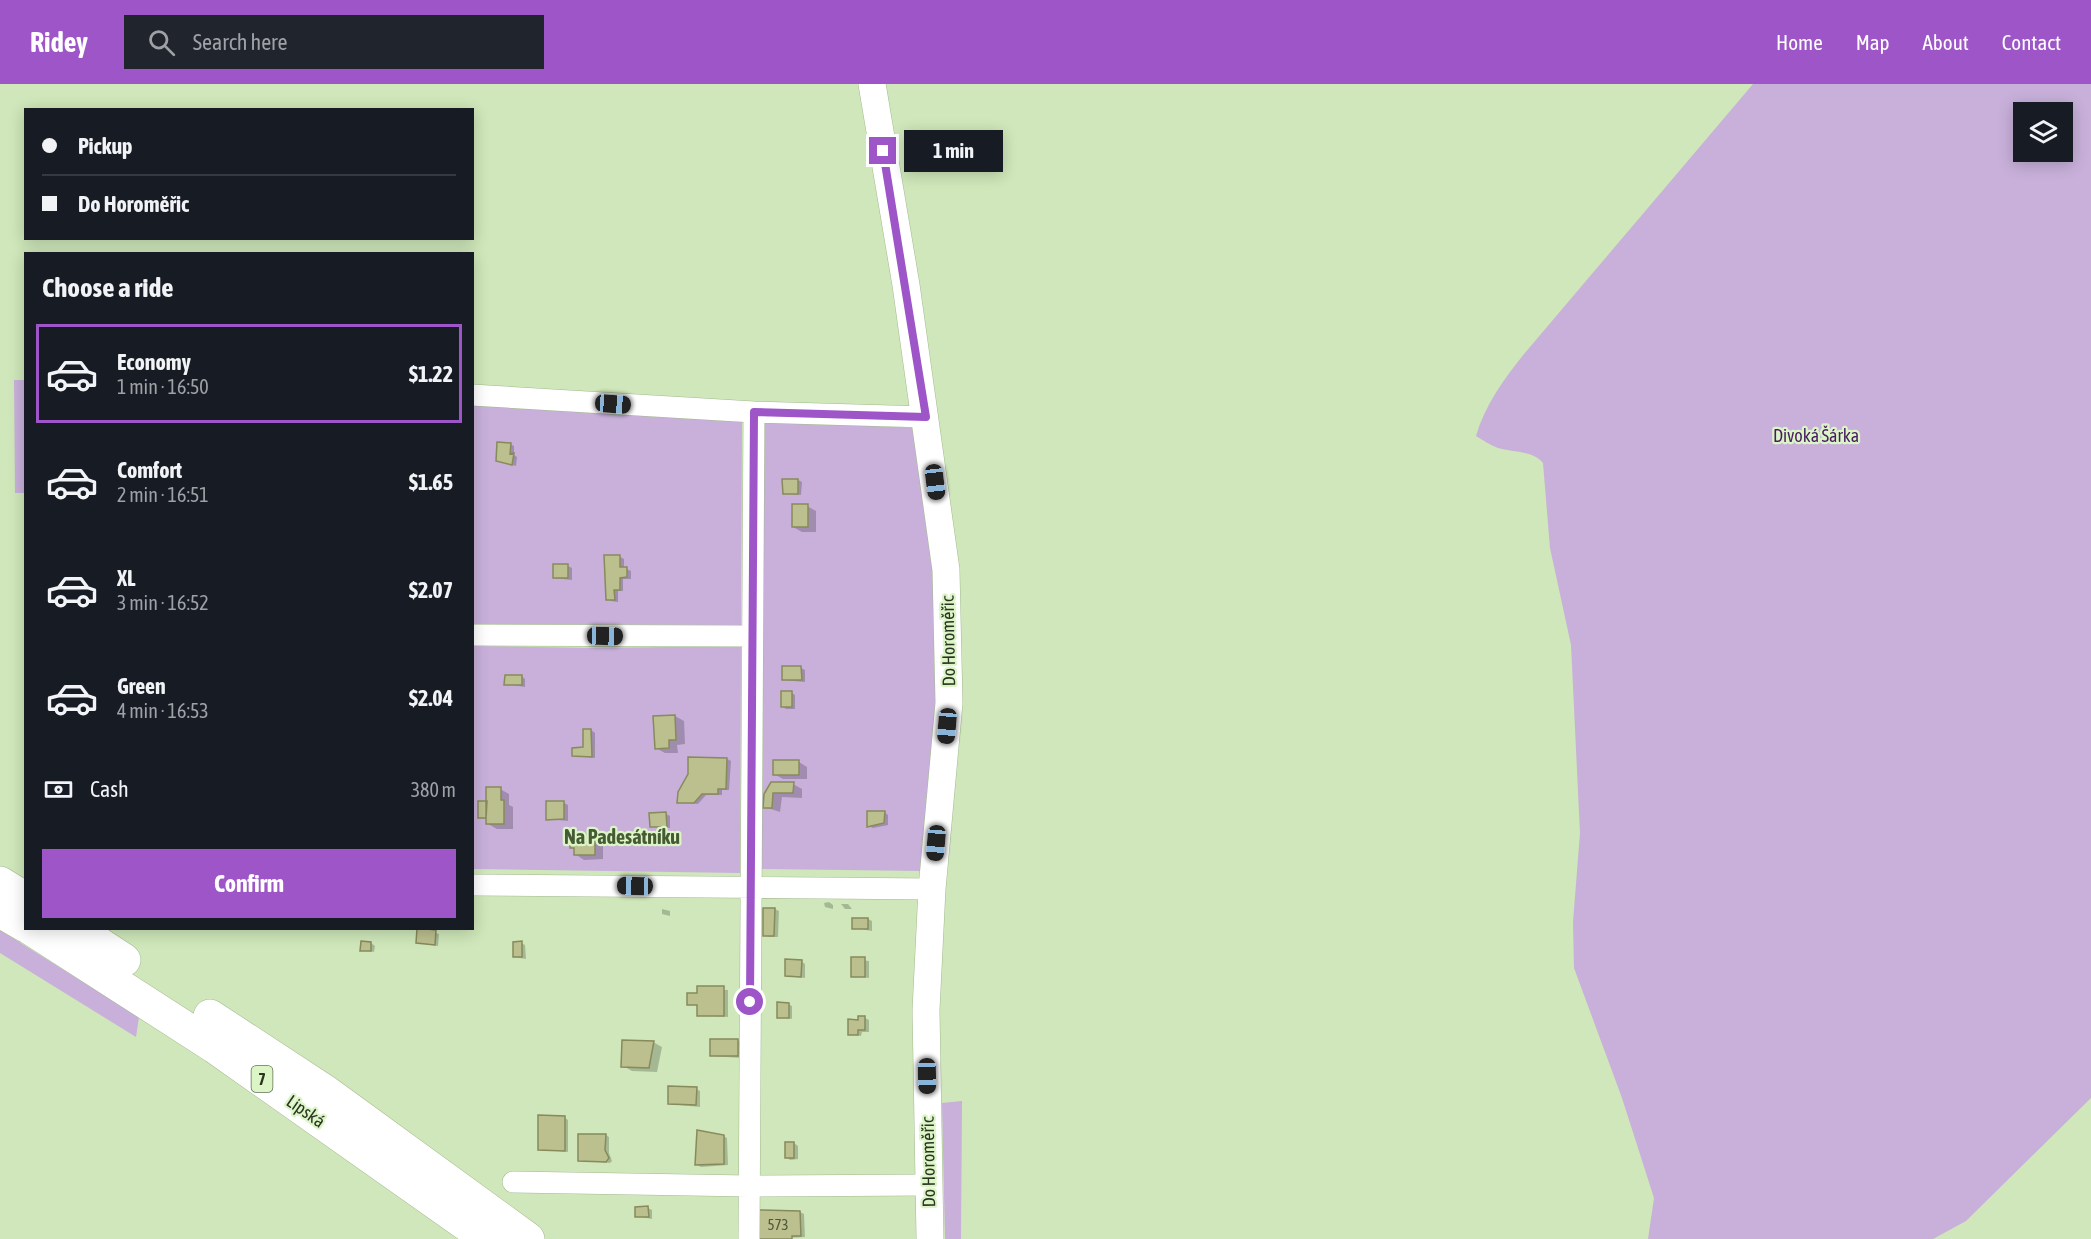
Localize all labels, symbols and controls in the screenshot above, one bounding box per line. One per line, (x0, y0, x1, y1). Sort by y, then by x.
search box (124, 15, 544, 69)
text: Ridey (30, 26, 88, 58)
icon: search (145, 26, 178, 59)
text: Search here (193, 29, 288, 55)
text: Home (1776, 30, 1823, 54)
text: Map (1856, 30, 1890, 54)
text: About (1923, 30, 1969, 54)
text: Contact (2002, 30, 2061, 54)
map controls (2013, 102, 2073, 162)
button: layers (2013, 102, 2073, 162)
callout: 1 min (904, 130, 1003, 172)
text: Pickup (78, 133, 133, 159)
route end (869, 137, 896, 164)
text: 1 min (933, 139, 974, 162)
text: Do Horoměřic (78, 191, 189, 217)
text: Choose a ride (42, 272, 174, 303)
icon: car (45, 347, 99, 401)
text: Economy (117, 349, 191, 375)
text: $1.22 (409, 361, 453, 387)
text: 1 min · 16:50 (117, 375, 209, 398)
car (594, 394, 632, 414)
park label: Divoká Šárka (1773, 425, 1859, 446)
icon: car (45, 455, 99, 509)
text: Comfort (117, 457, 182, 483)
car (924, 463, 946, 501)
text: $1.65 (409, 469, 453, 495)
text: 2 min · 16:51 (117, 483, 209, 506)
icon: car (45, 563, 99, 617)
text: XL (117, 565, 135, 591)
text: $2.07 (409, 577, 453, 603)
text: 3 min · 16:52 (117, 591, 209, 614)
street label: Do Horoměřic (937, 595, 959, 687)
car (587, 627, 623, 645)
icon: car (45, 671, 99, 725)
text: Green (117, 673, 166, 699)
text: $2.04 (409, 685, 453, 711)
text: 4 min · 16:53 (117, 699, 209, 722)
car (936, 707, 958, 745)
icon: cash (42, 773, 75, 806)
text: Cash (90, 776, 129, 802)
text: 380 m (411, 778, 456, 801)
car (925, 824, 947, 862)
district label: Na Padesátníku (564, 825, 680, 848)
button: Confirm (42, 849, 456, 918)
car (617, 877, 653, 895)
route start (736, 988, 763, 1015)
car (918, 1058, 936, 1094)
road number: 7 (252, 1066, 272, 1092)
street label: Lipská (283, 1090, 329, 1132)
street label: Do Horoměřic (917, 1116, 939, 1208)
house number: 573 (767, 1216, 789, 1233)

